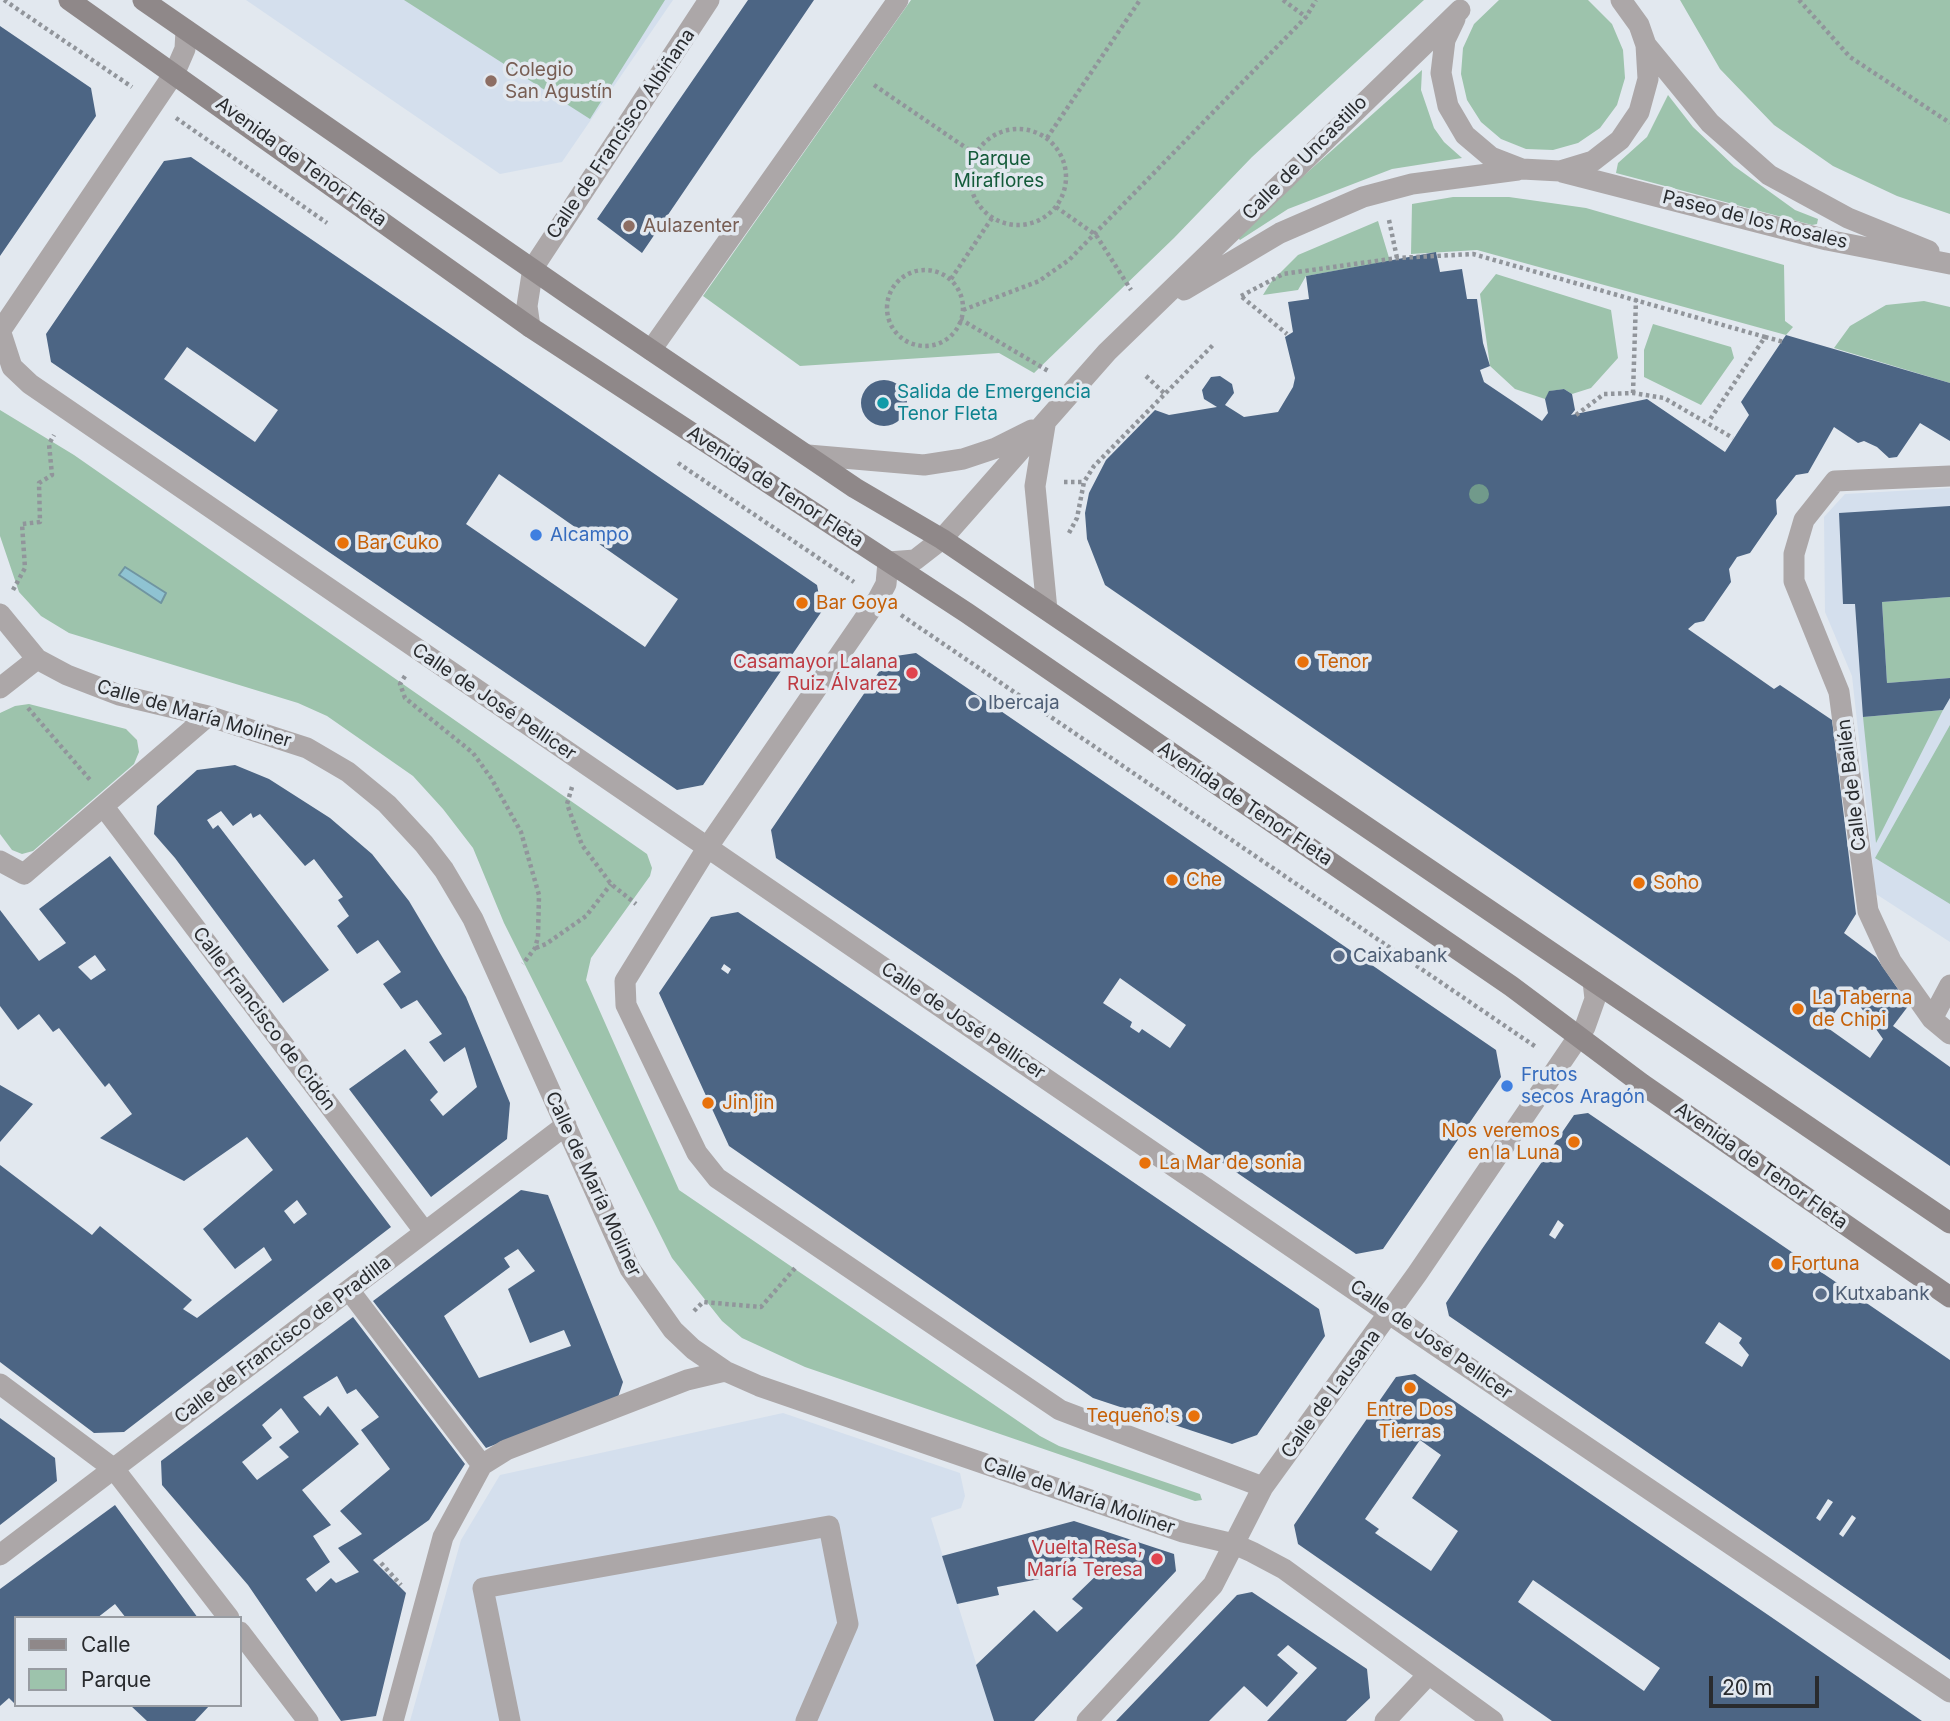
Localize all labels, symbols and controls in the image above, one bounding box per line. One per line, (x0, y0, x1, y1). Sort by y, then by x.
street label: Calle de Francisco Albiñana (542, 25, 700, 243)
place label: Colegio San Agustín (505, 59, 612, 103)
marker: Colegio San Agustín (483, 73, 499, 89)
street label: Calle de Uncastillo (1238, 91, 1372, 225)
street label: Avenida de Tenor Fleta (211, 92, 391, 232)
park label: Parque Miraflores (954, 148, 1044, 192)
street label: Paseo de los Rosales (1660, 186, 1850, 254)
place label: Aulazenter (643, 215, 739, 237)
marker: Aulazenter (621, 218, 637, 234)
place label: Salida de Emergencia Tenor Fleta (897, 381, 1091, 425)
marker: Salida de Emergencia Tenor Fleta (875, 395, 891, 411)
street label: Avenida de Tenor Fleta (683, 421, 867, 553)
place label: Alcampo (550, 524, 629, 546)
marker: Alcampo (528, 527, 544, 543)
place label: Bar Cuko (357, 532, 439, 554)
marker: Bar Cuko (335, 535, 351, 551)
place label: Bar Goya (816, 592, 898, 614)
marker: Bar Goya (794, 595, 810, 611)
street label: Calle de José Pellicer (408, 639, 580, 765)
place label: Casamayor Lalana Ruiz Álvarez (733, 651, 898, 695)
place label: Tenor (1317, 651, 1369, 673)
marker: Tenor (1295, 654, 1311, 670)
marker: Casamayor Lalana Ruiz Álvarez (904, 665, 920, 681)
street label: Calle de María Moliner (94, 675, 294, 753)
place label: Ibercaja (988, 692, 1060, 714)
marker: Ibercaja (966, 695, 982, 711)
street label: Calle de Bailén (1833, 718, 1871, 852)
street label: Avenida de Tenor Fleta (1153, 737, 1337, 871)
place label: Che (1186, 869, 1222, 891)
marker: Che (1164, 872, 1180, 888)
place label: Soho (1653, 872, 1699, 894)
marker: Soho (1631, 875, 1647, 891)
street label: Calle Francisco de Cidón (188, 923, 340, 1115)
place label: Caixabank (1353, 945, 1447, 967)
marker: Caixabank (1331, 948, 1347, 964)
street label: Calle de José Pellicer (877, 958, 1049, 1084)
place label: La Taberna de Chipi (1812, 987, 1912, 1031)
marker: La Taberna de Chipi (1790, 1001, 1806, 1017)
place label: Frutos secos Aragón (1521, 1064, 1645, 1108)
marker: Frutos secos Aragón (1499, 1078, 1515, 1094)
street label: Calle de María Moliner (540, 1088, 646, 1280)
place label: Jin jin (722, 1092, 774, 1114)
marker: Jin jin (700, 1095, 716, 1111)
street label: Avenida de Tenor Fleta (1670, 1098, 1852, 1234)
place label: Nos veremos en la Luna (1442, 1120, 1560, 1164)
marker: Nos veremos en la Luna (1566, 1134, 1582, 1150)
place label: La Mar de sonia (1159, 1152, 1302, 1174)
marker: La Mar de sonia (1137, 1155, 1153, 1171)
street label: Calle de Francisco de Pradilla (170, 1251, 396, 1429)
place label: Fortuna (1791, 1253, 1860, 1275)
marker: Fortuna (1769, 1256, 1785, 1272)
street label: Calle de José Pellicer (1345, 1275, 1517, 1405)
place label: Kutxabank (1835, 1283, 1930, 1305)
marker: Kutxabank (1813, 1286, 1829, 1302)
street label: Calle de Lausana (1277, 1325, 1385, 1463)
marker: Entre Dos Tierras (1402, 1380, 1418, 1396)
place label: Entre Dos Tierras (1366, 1399, 1454, 1443)
place label: Tequeño's (1086, 1405, 1180, 1427)
marker: Tequeño's (1186, 1408, 1202, 1424)
street label: Calle de María Moliner (980, 1452, 1178, 1540)
place label: Vuelta Resa, María Teresa (1027, 1537, 1143, 1581)
marker: Vuelta Resa, María Teresa (1149, 1551, 1165, 1567)
legend (14, 1616, 242, 1707)
text: Calle (81, 1632, 131, 1657)
scale bar (1712, 1662, 1822, 1706)
text: Parque (81, 1667, 151, 1692)
text: 20 m (1722, 1675, 1772, 1700)

